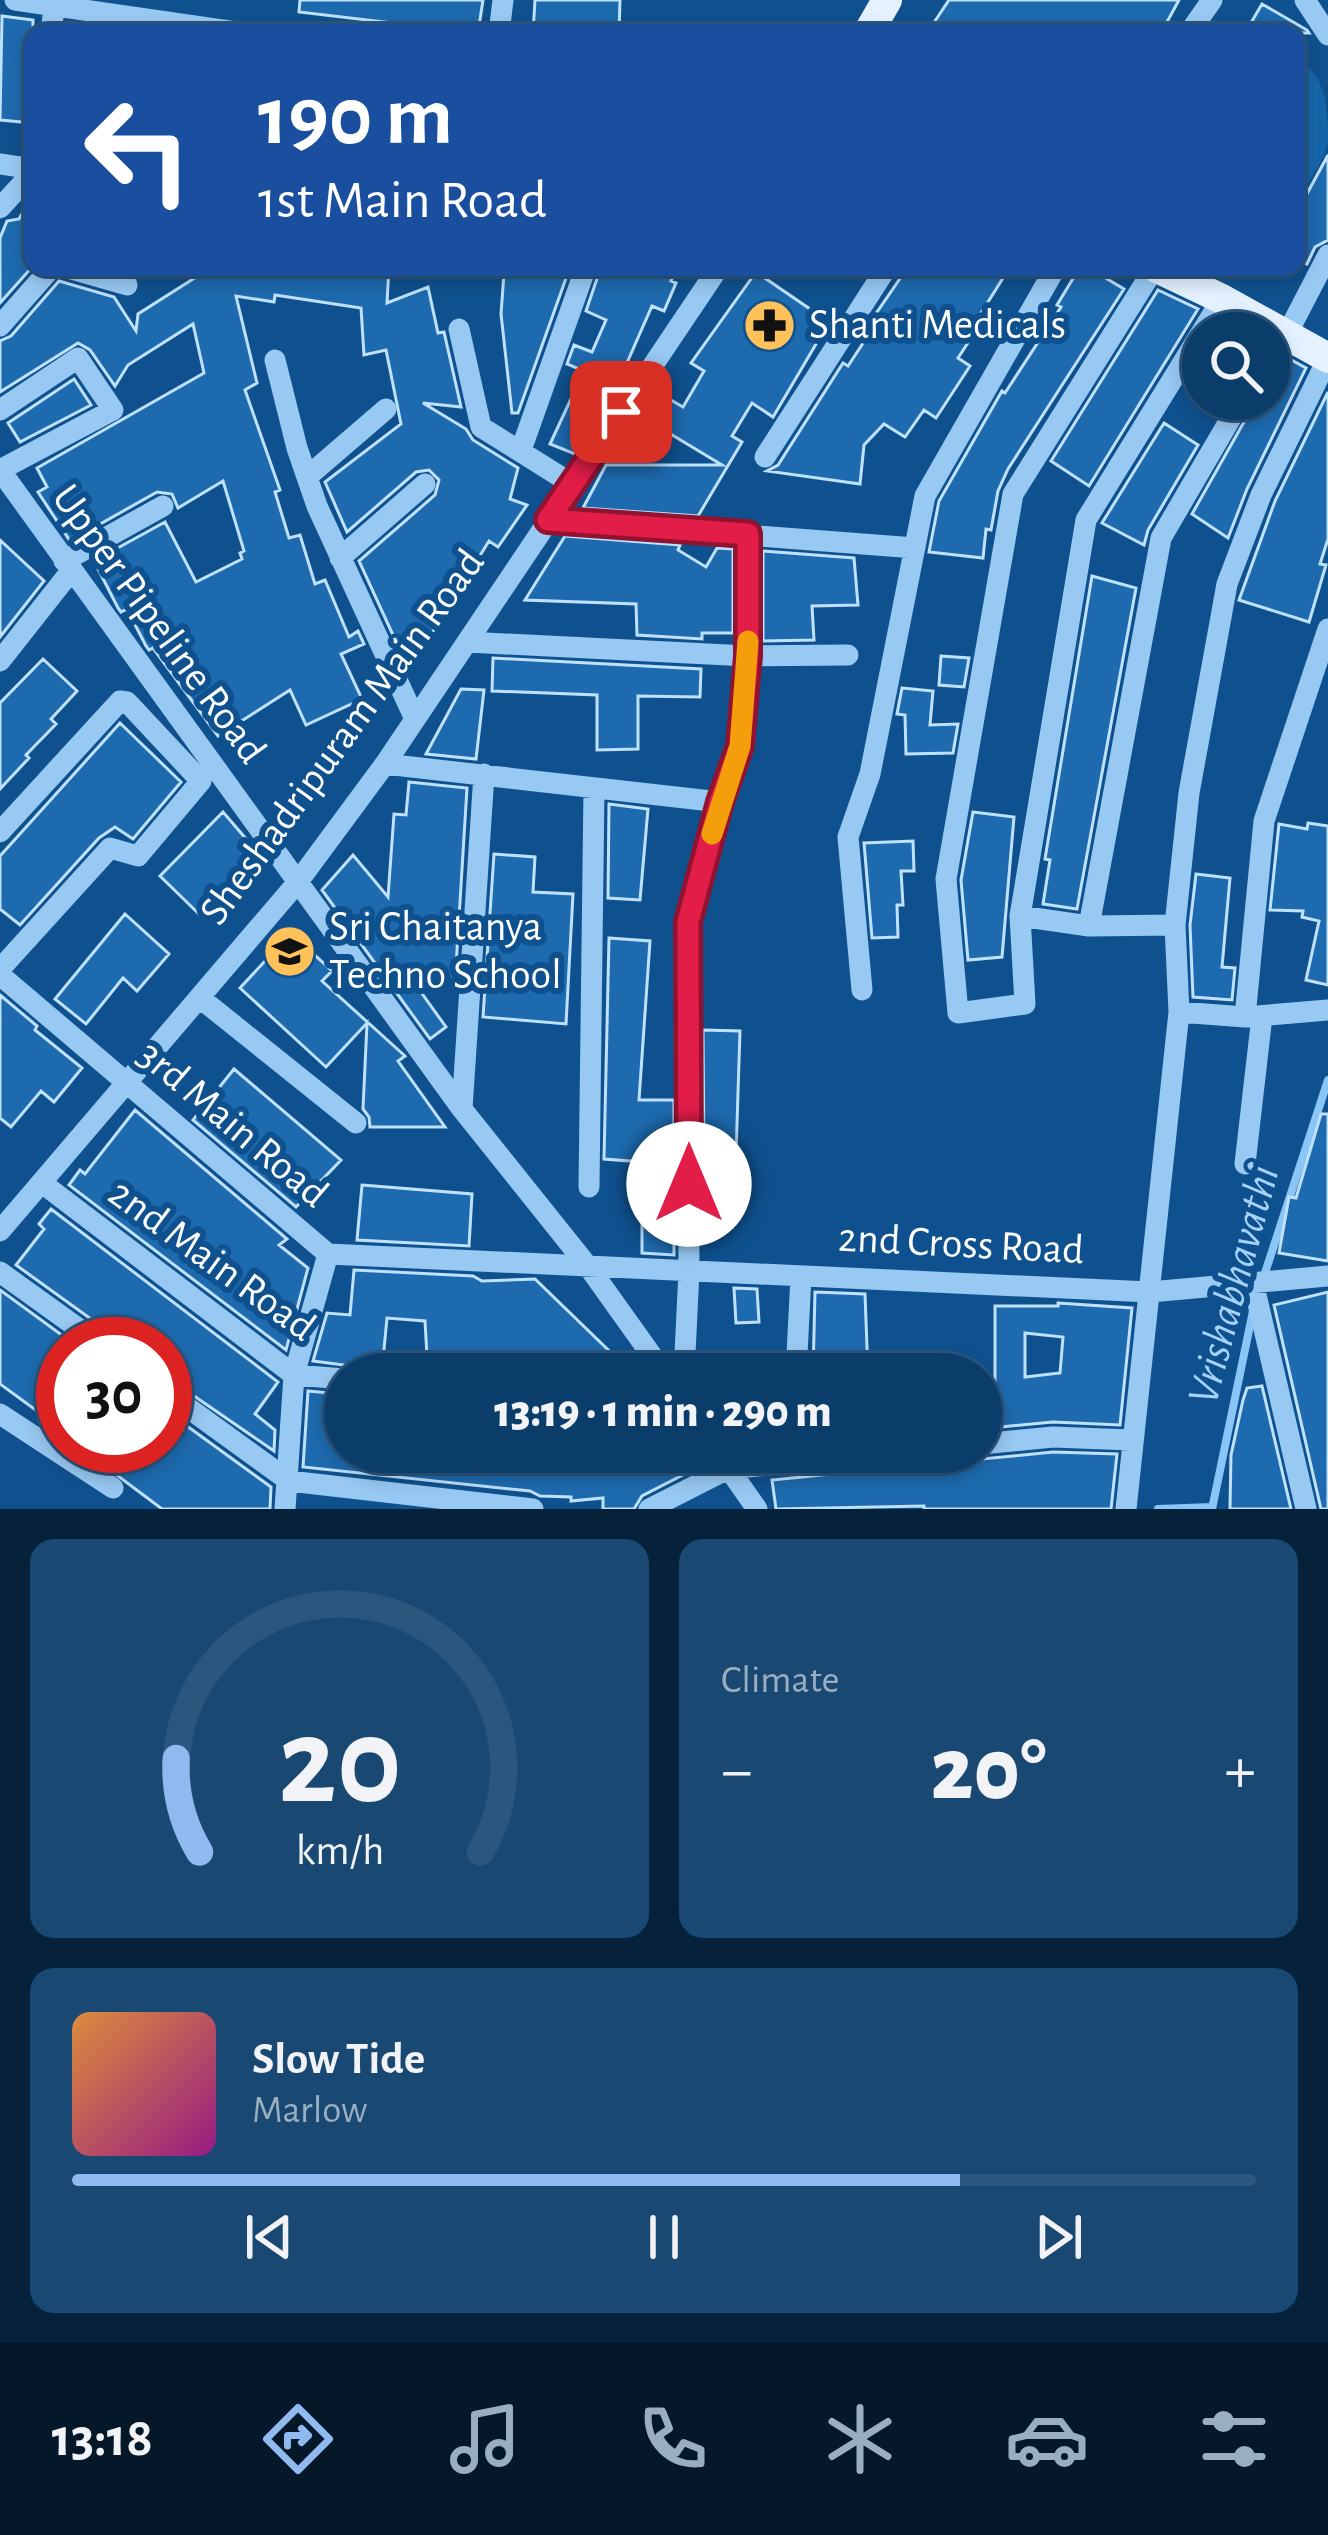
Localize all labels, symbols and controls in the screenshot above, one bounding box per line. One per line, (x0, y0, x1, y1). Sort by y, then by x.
icon: left (60, 72, 216, 228)
text: 190 m (258, 76, 453, 160)
text: 1st Main Road (258, 174, 547, 228)
pharmacy icon: Shanti Medicals (742, 297, 798, 353)
place label: Shanti Medicals (809, 304, 1066, 346)
map controls (1182, 312, 1290, 420)
button: search (1182, 312, 1290, 420)
pin (570, 361, 672, 463)
icon: arrive (588, 379, 654, 445)
street label: Upper Pipeline Road (44, 477, 274, 771)
street label: Sheshadripuram Main Road (192, 542, 492, 932)
place label: Sri Chaitanya Techno School (329, 906, 562, 996)
school or university icon: Sri Chaitanya Techno School (262, 923, 318, 979)
street label: 3rd Main Road (130, 1033, 336, 1215)
position arrow (626, 1121, 752, 1247)
water label: Vrishabhavathi (1181, 1161, 1287, 1409)
street label: 2nd Main Road (101, 1171, 323, 1349)
street label: 2nd Cross Road (837, 1217, 1085, 1271)
speed limit sign: 30 (36, 1317, 192, 1473)
text: 13:19 · 1 min · 290 m (494, 1390, 832, 1435)
text: Climate (721, 1661, 839, 1700)
text: 20 (278, 1701, 401, 1826)
text: 20° (930, 1726, 1047, 1816)
text: − (721, 1738, 753, 1804)
text: + (1224, 1738, 1256, 1804)
text: km/h (295, 1829, 384, 1872)
text: Slow Tide (252, 2037, 425, 2082)
text: Marlow (252, 2091, 367, 2130)
icon: previous (236, 2204, 302, 2270)
icon: pause (631, 2204, 697, 2270)
icon: next (1026, 2204, 1092, 2270)
icon: directions (256, 2397, 340, 2481)
icon: music (443, 2397, 527, 2481)
icon: phone (631, 2397, 715, 2481)
icon: climate (818, 2397, 902, 2481)
icon: car (1005, 2397, 1089, 2481)
icon: filters (1192, 2397, 1276, 2481)
text: 13:18 (52, 2412, 153, 2466)

